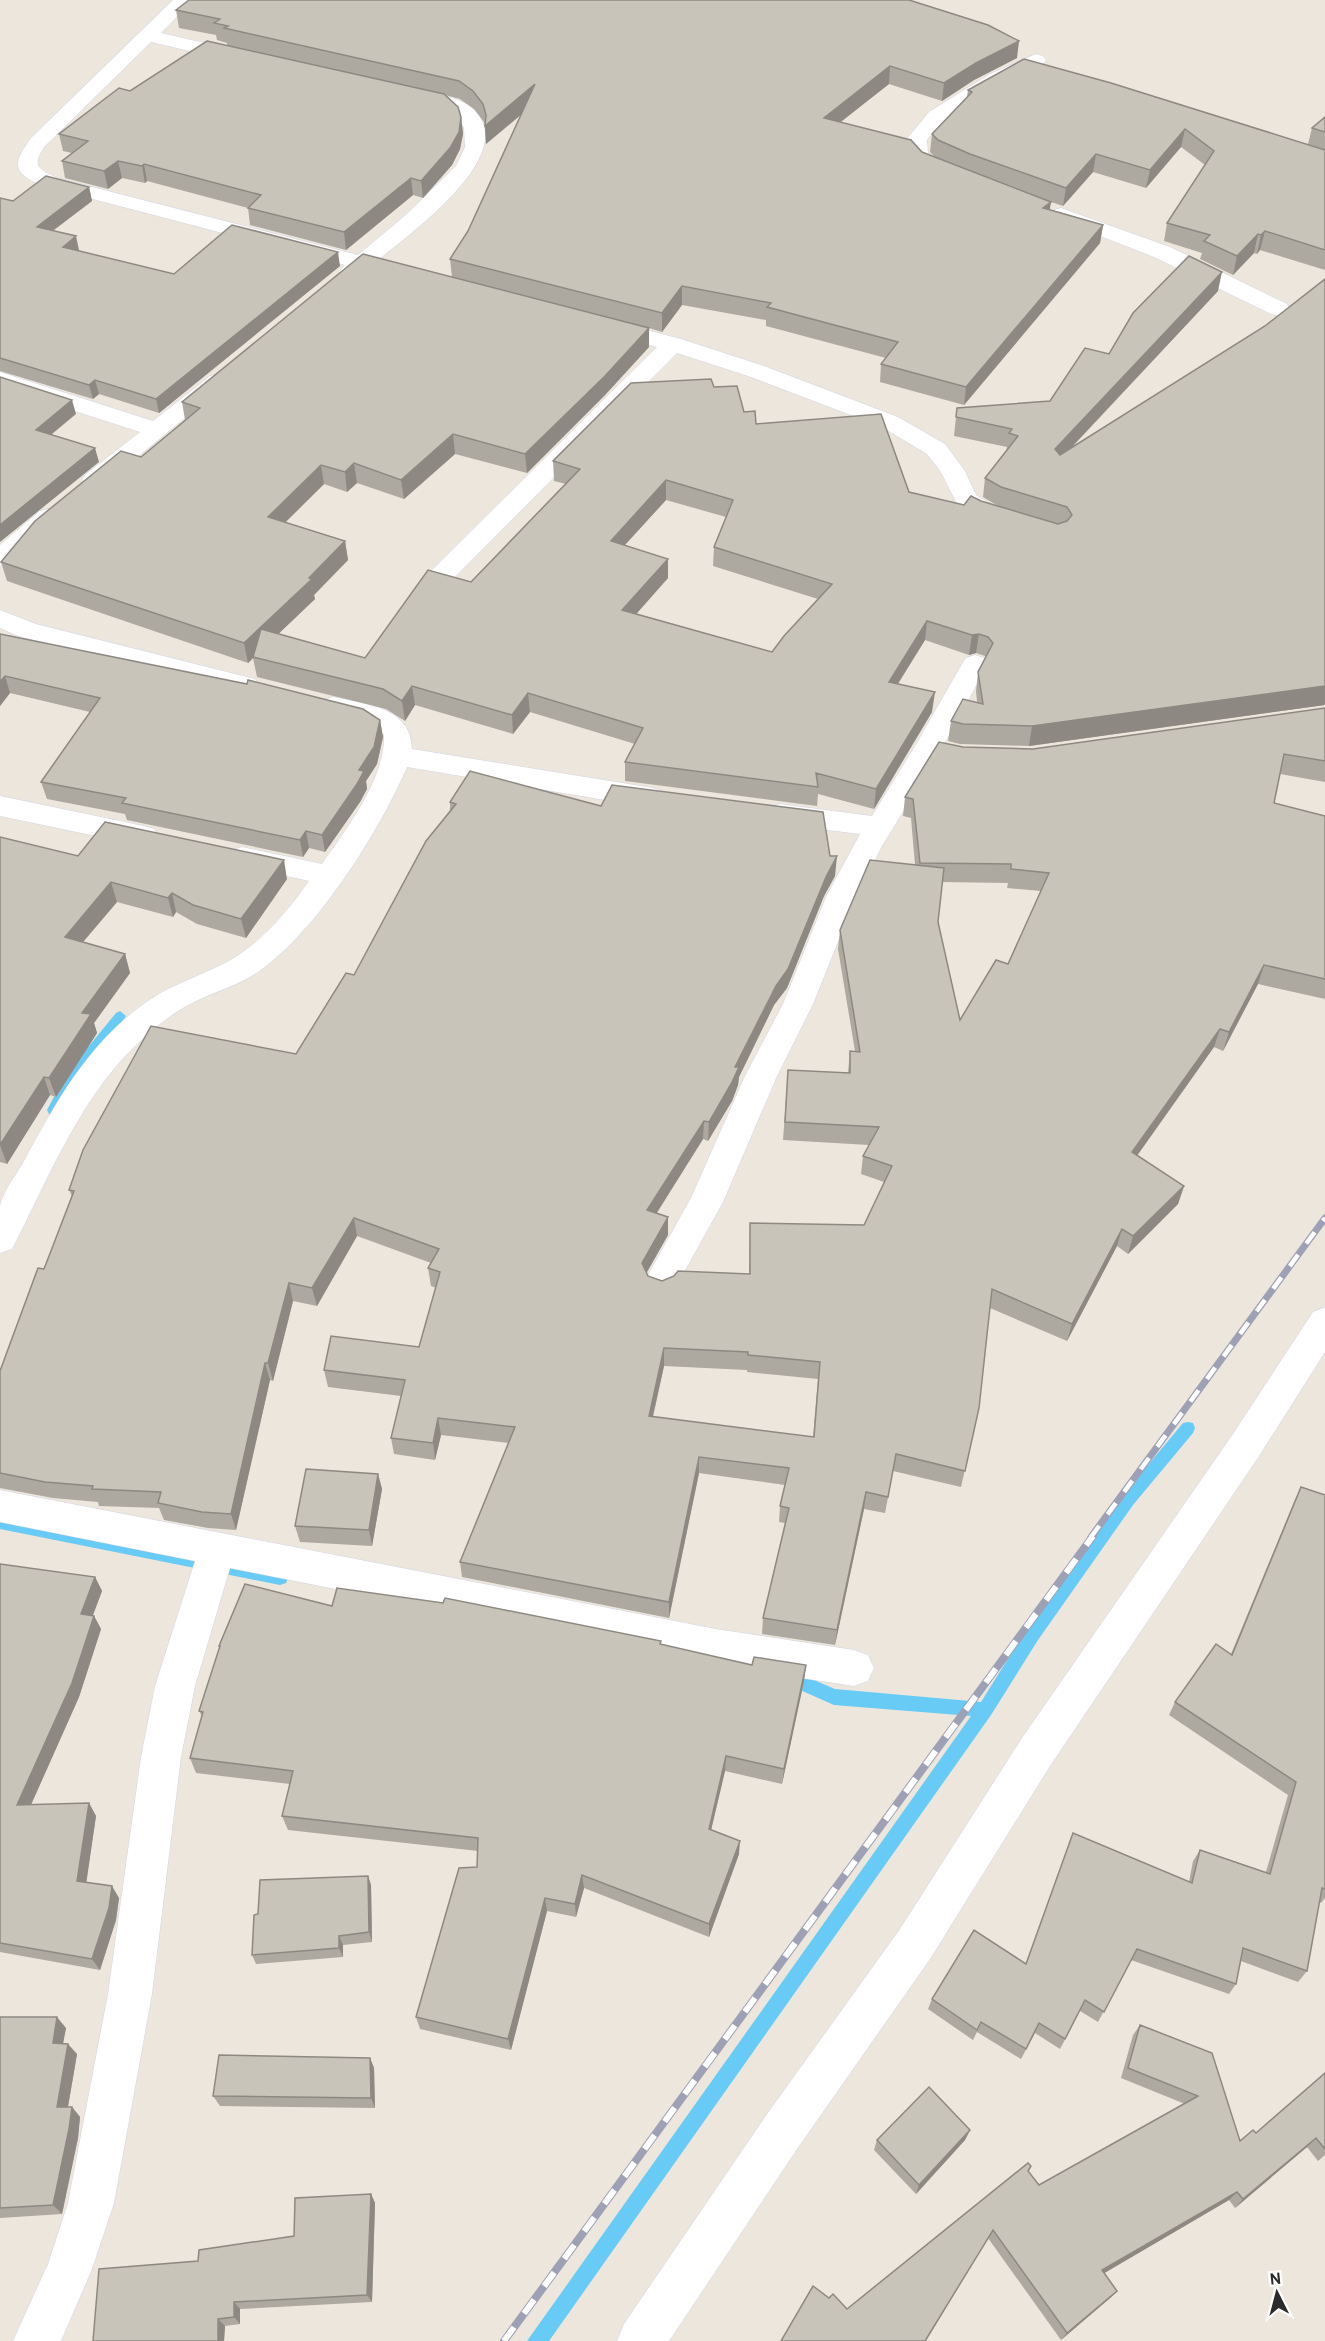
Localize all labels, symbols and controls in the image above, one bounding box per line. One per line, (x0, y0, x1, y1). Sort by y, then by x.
north arrow (1247, 2263, 1307, 2323)
text: N (1269, 2270, 1282, 2291)

